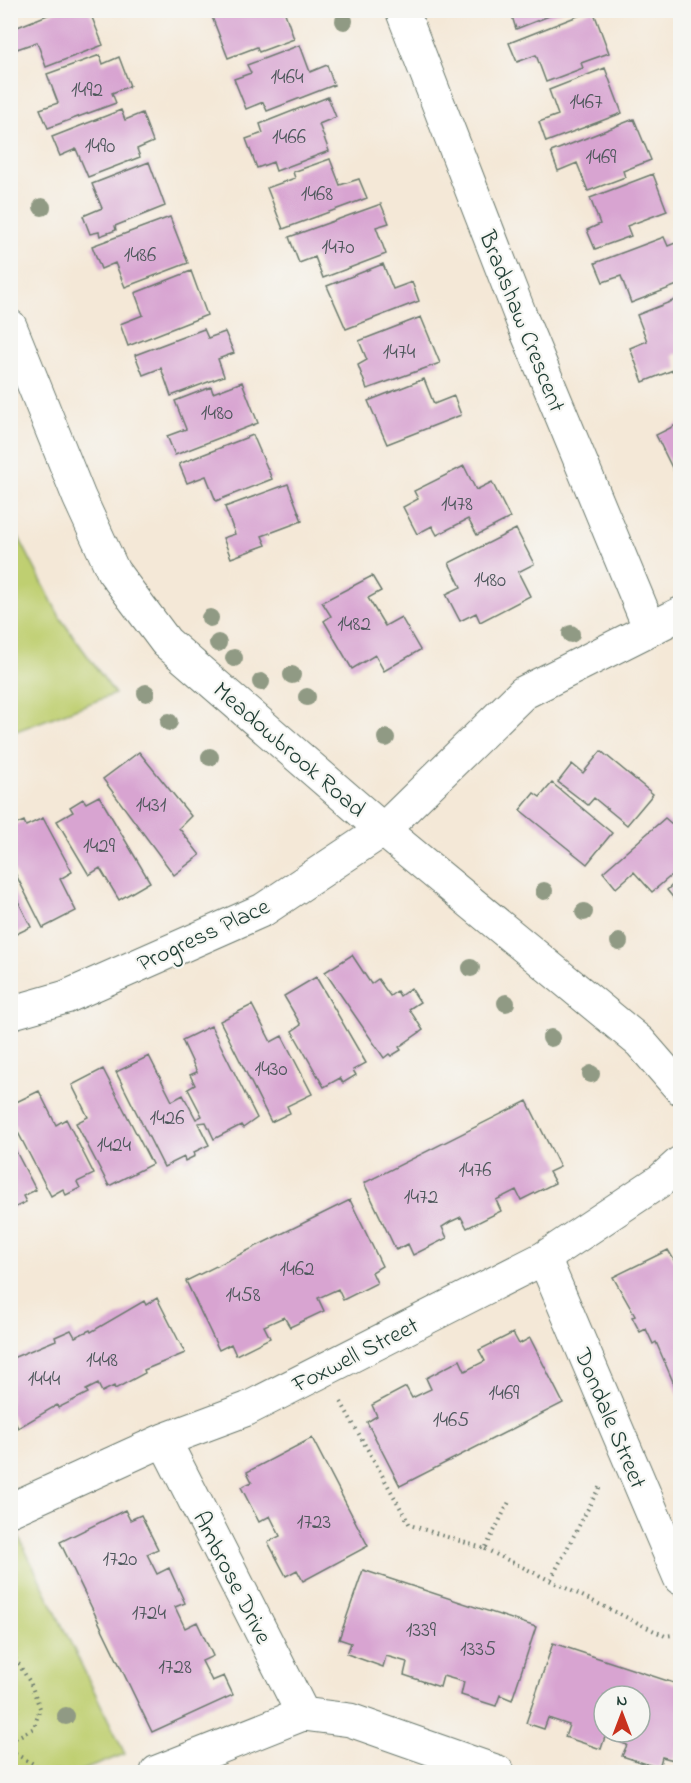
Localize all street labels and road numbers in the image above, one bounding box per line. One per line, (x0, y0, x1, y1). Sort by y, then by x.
street label: Bradshaw Crescent (468, 225, 573, 418)
street label: Meadowbrook Road (204, 675, 373, 828)
street label: Progress Place (132, 890, 276, 982)
street label: Foxwell Street (286, 1309, 425, 1404)
street label: Dondale Street (563, 1342, 654, 1495)
street label: Ambrose Drive (182, 1506, 279, 1651)

